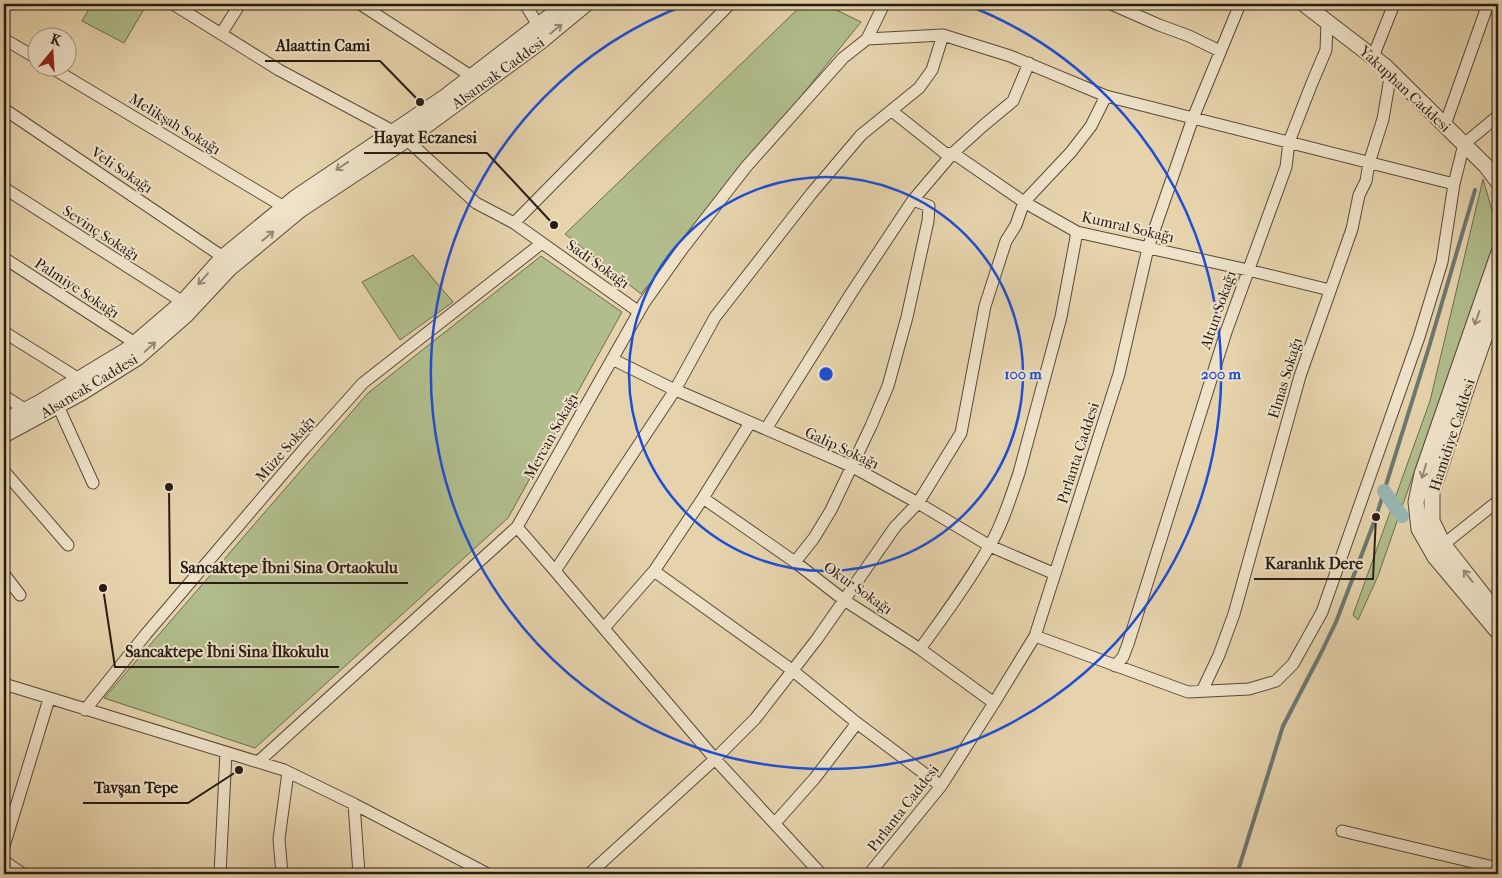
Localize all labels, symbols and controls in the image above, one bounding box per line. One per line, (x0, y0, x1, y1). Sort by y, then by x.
one-way arrow (549, 23, 562, 34)
north arrow (28, 28, 78, 78)
text: K (48, 30, 64, 50)
callout: Alaattin Cami (265, 30, 380, 61)
street label: Alsancak Caddesi (447, 33, 548, 113)
text: Alaattin Cami (275, 36, 371, 55)
street label: Yakuphan Caddesi (1355, 41, 1455, 136)
street label: Melikşah Sokağı (126, 90, 225, 159)
callout: Hayat Eczanesi (364, 122, 487, 153)
text: Hayat Eczanesi (373, 128, 477, 148)
street label: Veli Sokağı (87, 142, 157, 197)
one-way arrow (335, 160, 349, 171)
street label: Sevinç Sokağı (59, 202, 143, 265)
street label: Kumral Sokağı (1080, 208, 1177, 247)
one-way arrow (262, 230, 275, 241)
street label: Sadi Sokağı (563, 236, 633, 293)
street label: Palmiye Sokağı (31, 254, 123, 322)
street label: Altun Sokağı (1196, 268, 1240, 353)
one-way arrow (197, 273, 209, 286)
one-way arrow (1471, 309, 1481, 325)
street label: Elmas Sokağı (1264, 335, 1306, 421)
one-way arrow (143, 341, 156, 352)
street label: Alsancak Caddesi (36, 350, 141, 423)
centre of rings (817, 365, 835, 383)
text: 100 m (1004, 365, 1042, 383)
text: 200 m (1201, 365, 1241, 383)
street label: Hamidiye Caddesi (1425, 376, 1479, 493)
street label: Mercan Sokağı (520, 390, 582, 482)
street label: Pırlanta Caddesi (1053, 399, 1103, 506)
street label: Müze Sokağı (251, 412, 319, 486)
street label: Galip Sokağı (802, 423, 882, 473)
one-way arrow (1418, 463, 1428, 479)
callout: Karanlık Dere (1254, 548, 1373, 579)
callout: Sancaktepe İbni Sina Ortaokulu (170, 552, 408, 583)
text: Karanlık Dere (1265, 554, 1363, 573)
text: Sancaktepe İbni Sina Ortaokulu (180, 557, 399, 578)
street label: Okur Sokağı (820, 558, 896, 619)
one-way arrow (1463, 569, 1473, 583)
callout: Sancaktepe İbni Sina İlkokulu (115, 636, 339, 667)
text: Sancaktepe İbni Sina İlkokulu (125, 641, 330, 662)
street label: Pırlanta Caddesi (863, 760, 943, 855)
callout: Tavşan Tepe (83, 772, 188, 803)
text: Tavşan Tepe (93, 778, 178, 798)

